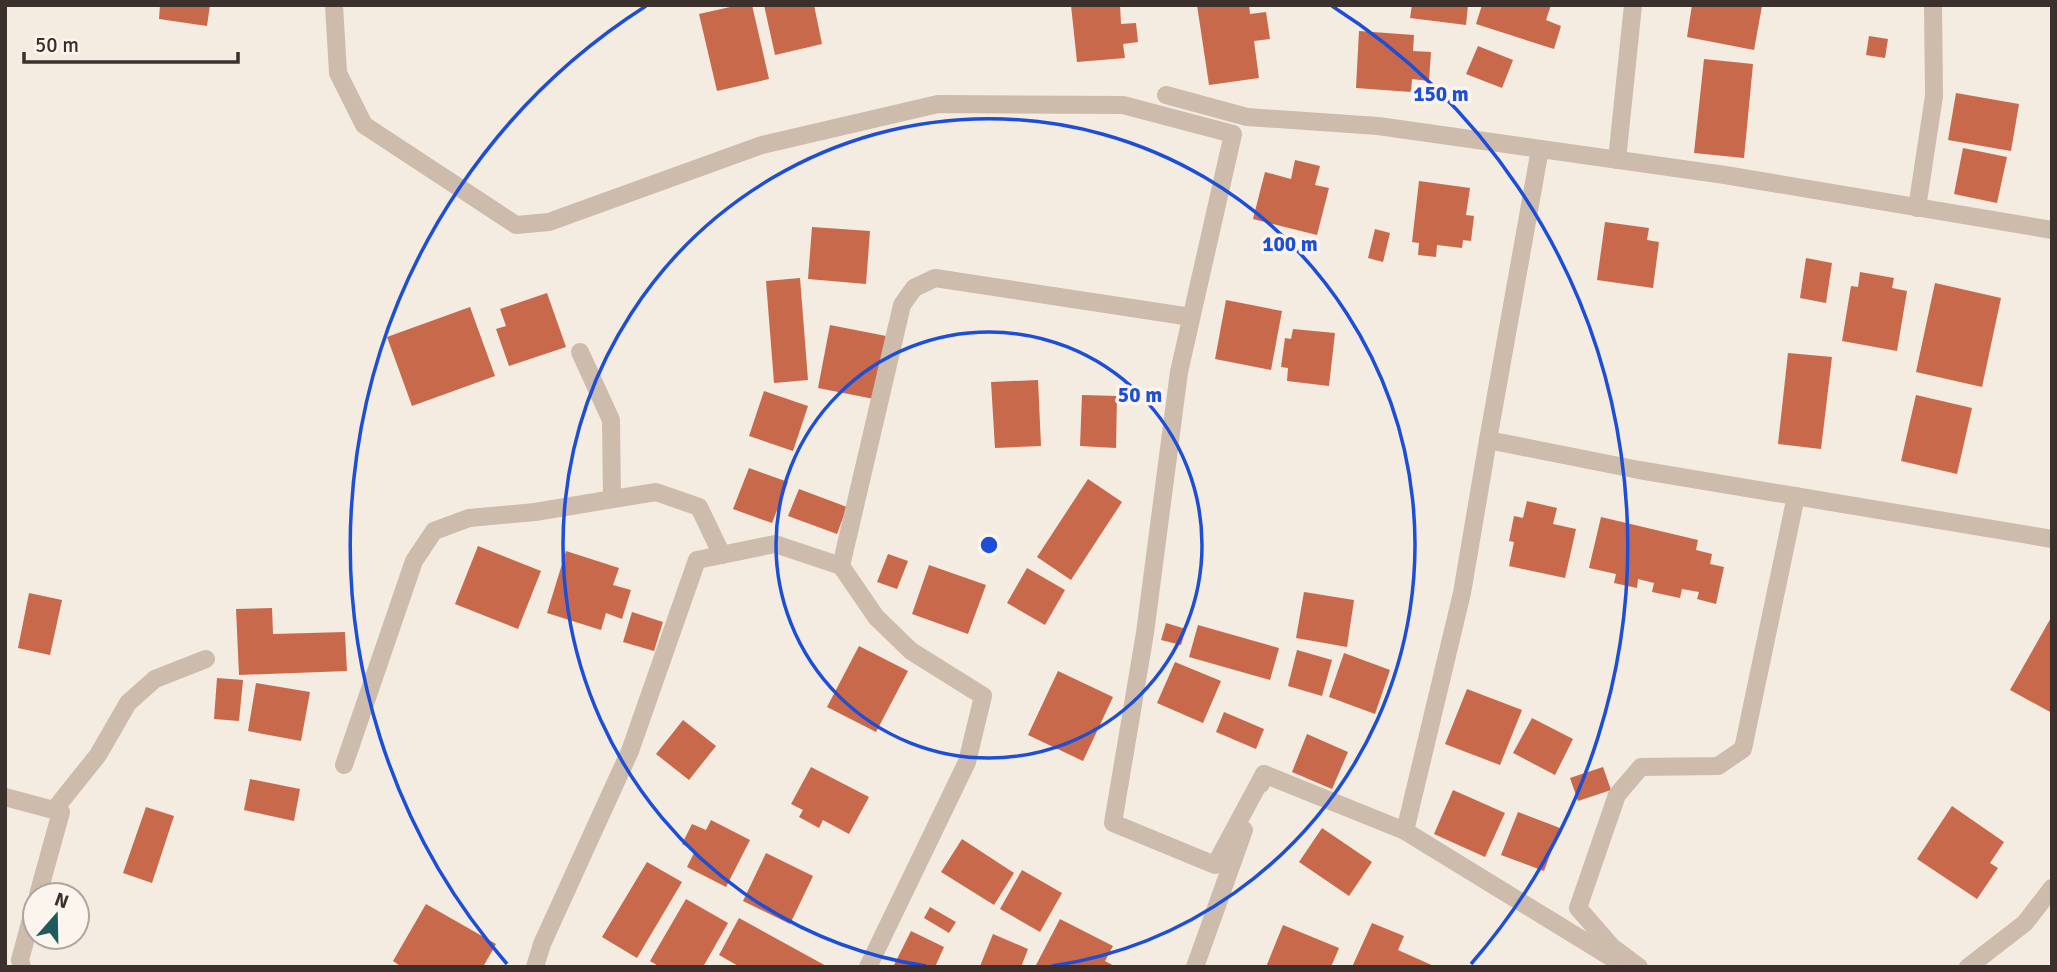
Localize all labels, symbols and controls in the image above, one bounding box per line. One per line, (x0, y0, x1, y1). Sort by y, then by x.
scale bar (24, 21, 238, 65)
text: 50 m (35, 32, 79, 58)
text: 150 m (1413, 81, 1469, 107)
text: 100 m (1262, 231, 1318, 257)
text: 50 m (1118, 382, 1162, 408)
centre of rings (977, 533, 1001, 557)
north arrow (21, 881, 91, 951)
text: N (51, 887, 72, 915)

